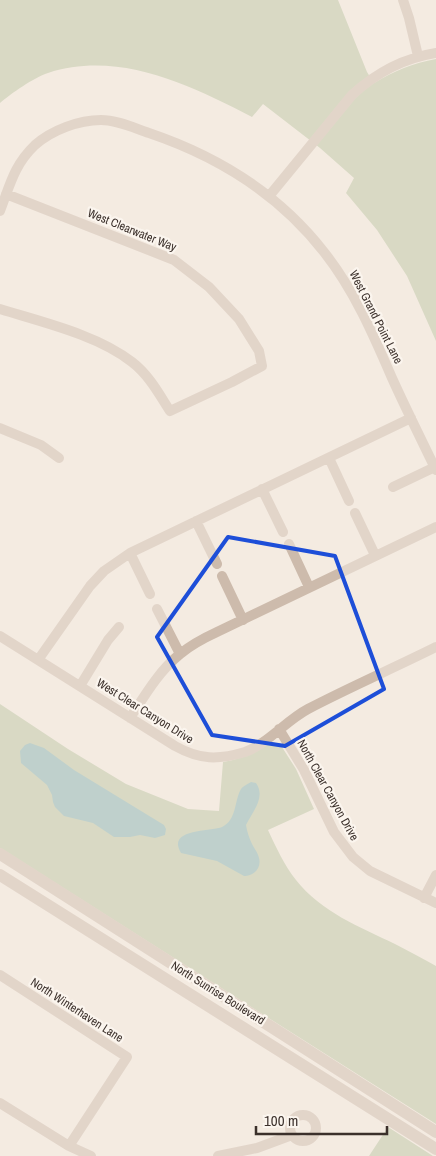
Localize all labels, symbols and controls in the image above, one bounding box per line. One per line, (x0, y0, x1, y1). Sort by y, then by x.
street label: West Clearwater Way (85, 205, 179, 255)
street label: West Grand Point Lane (346, 268, 406, 366)
street label: West Clear Canyon Drive (94, 675, 196, 747)
street label: North Clear Canyon Drive (294, 737, 362, 843)
street label: North Sunrise Boulevard (168, 958, 268, 1028)
street label: North Winterhaven Lane (28, 974, 126, 1046)
scale bar (256, 1104, 387, 1136)
text: 100 m (264, 1110, 298, 1131)

